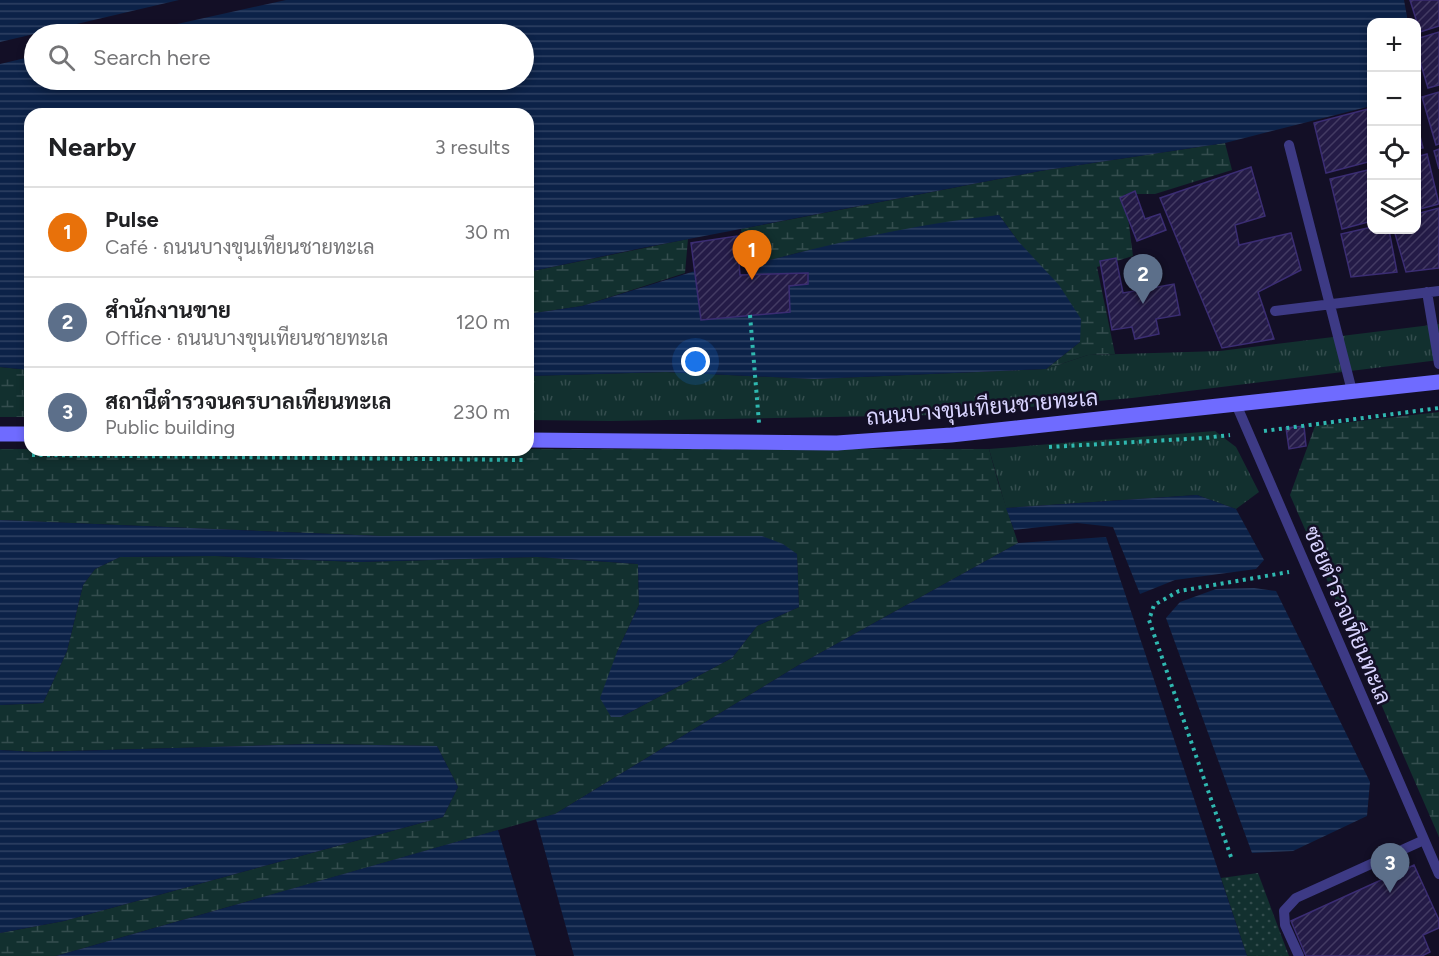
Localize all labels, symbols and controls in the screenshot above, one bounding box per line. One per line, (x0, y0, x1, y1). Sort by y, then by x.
map controls (1367, 18, 1421, 234)
button: + (1367, 18, 1421, 72)
search box (24, 24, 534, 90)
icon: search (45, 41, 78, 74)
text: Search here (93, 44, 211, 71)
button: − (1367, 72, 1421, 126)
button: locate (1367, 126, 1421, 180)
text: Nearby (48, 131, 136, 163)
text: 3 results (435, 135, 510, 159)
button: layers (1367, 180, 1421, 234)
text: Pulse (105, 206, 159, 233)
text: 1 (63, 220, 72, 244)
text: 30 m (464, 220, 510, 244)
pin: 1 (732, 230, 771, 280)
text: Café · ถนนบางขุนเทียนชายทะเล (105, 235, 375, 259)
pin: 2 (1124, 254, 1162, 304)
text: สำนักงานขาย (105, 297, 231, 324)
text: 2 (62, 310, 73, 334)
text: 120 m (456, 310, 510, 334)
text: Office · ถนนบางขุนเทียนชายทะเล (105, 326, 388, 350)
your location (681, 347, 710, 376)
street label: ถนนบางขุนเทียนชายทะเล (865, 384, 1099, 433)
text: สถานีตำรวจนครบาลเทียนทะเล (105, 388, 392, 415)
text: 3 (62, 400, 73, 424)
text: 230 m (453, 400, 510, 424)
text: Public building (105, 415, 235, 439)
street label: ซอยตำรวจเทียนทะเล (1298, 522, 1397, 708)
pin: 3 (1370, 844, 1410, 893)

